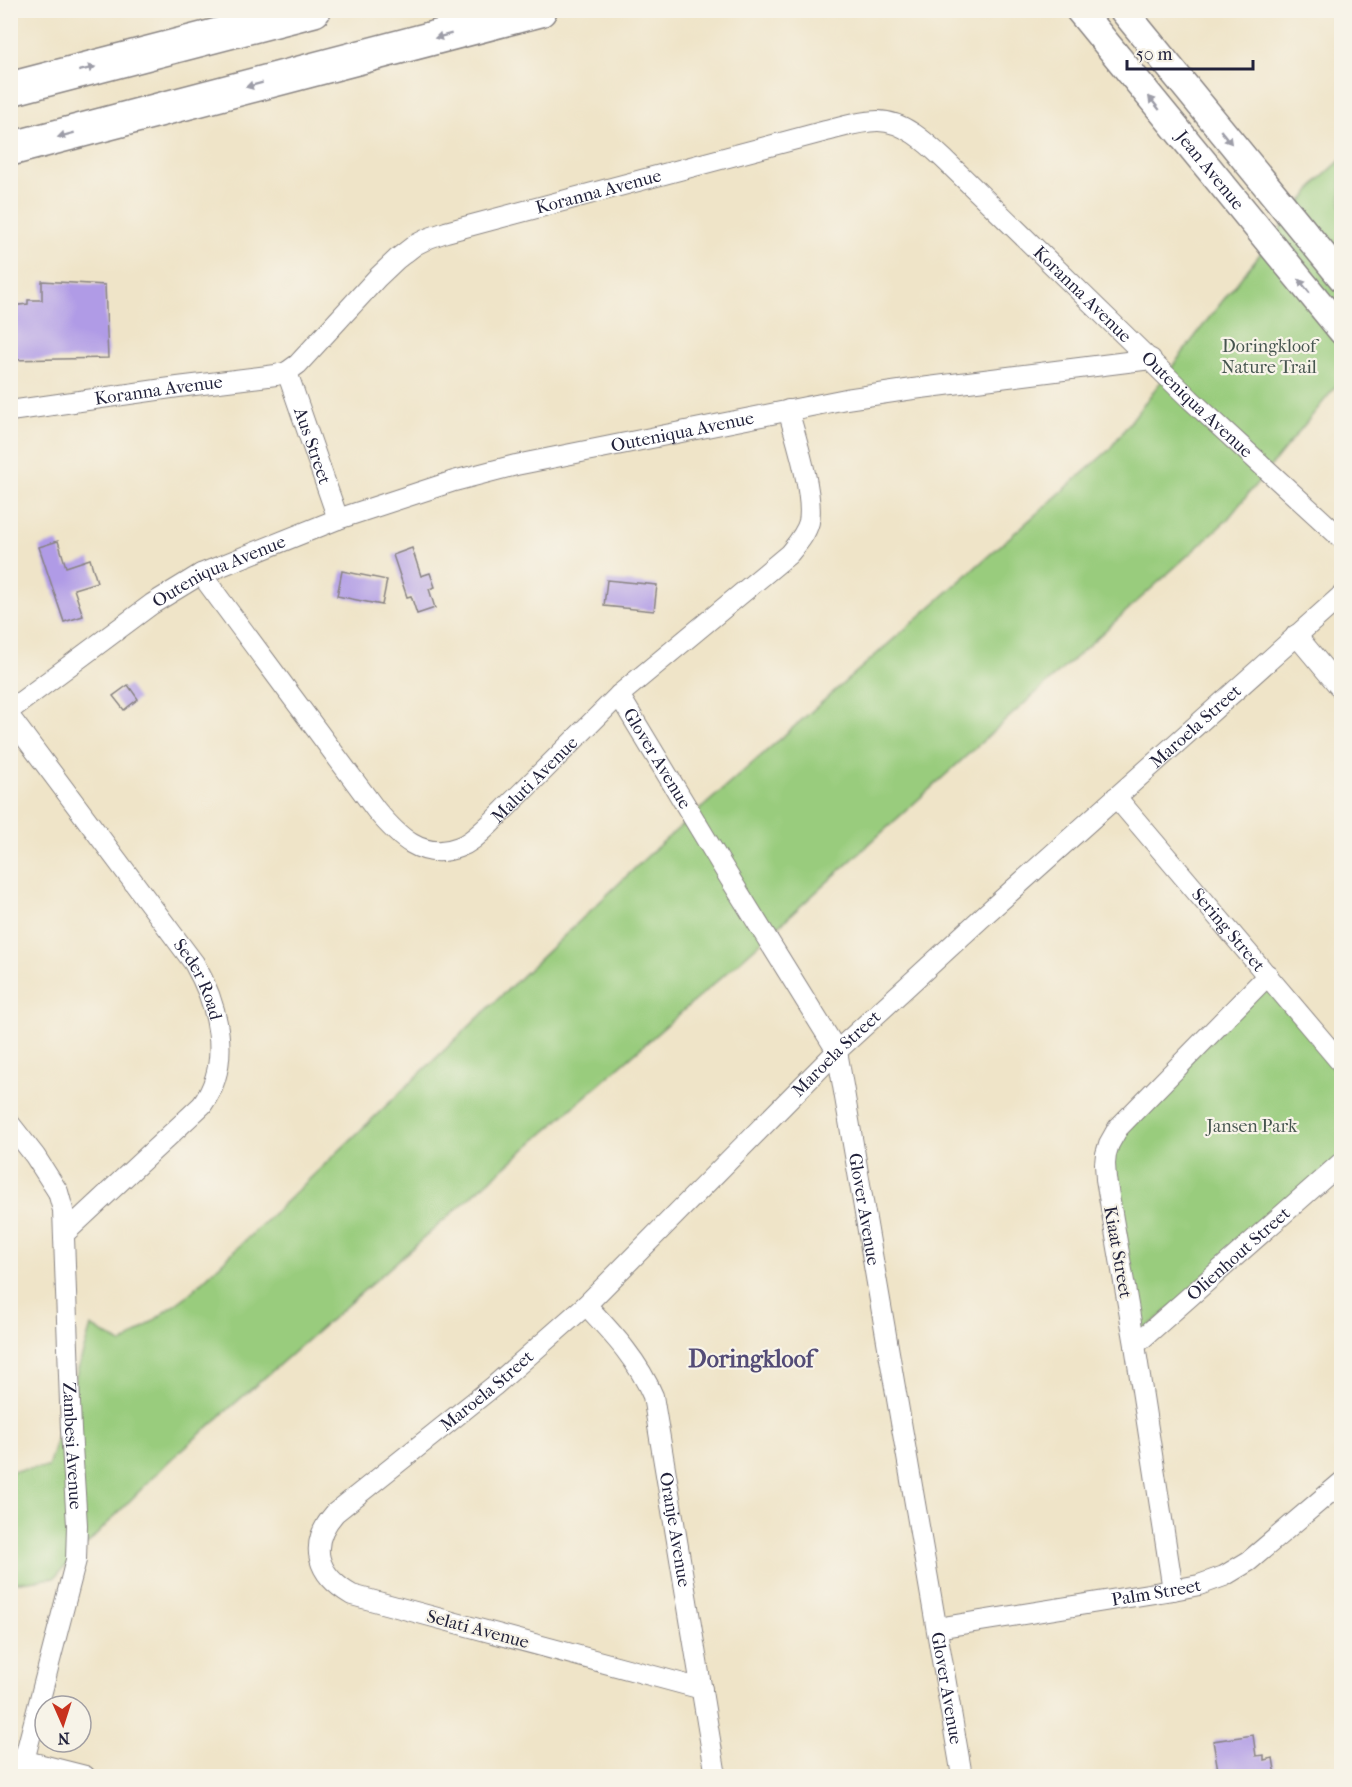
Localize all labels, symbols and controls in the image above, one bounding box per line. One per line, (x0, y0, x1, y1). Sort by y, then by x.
one-way arrow (434, 32, 452, 41)
scale bar (1127, 33, 1253, 71)
text: 50 m (1136, 44, 1173, 65)
one-way arrow (78, 63, 97, 73)
one-way arrow (245, 81, 264, 91)
one-way arrow (1149, 95, 1161, 110)
street label: Jean Avenue (1170, 125, 1248, 214)
one-way arrow (1220, 129, 1233, 145)
one-way arrow (57, 130, 75, 140)
street label: Koranna Avenue (534, 165, 664, 219)
street label: Koranna Avenue (1029, 242, 1136, 347)
one-way arrow (1298, 278, 1311, 294)
park label: Doringkloof Nature Trail (1221, 336, 1320, 378)
street label: Outeniqua Avenue (1137, 347, 1257, 462)
street label: Koranna Avenue (93, 372, 224, 410)
street label: Aus Street (289, 404, 335, 488)
street label: Outeniqua Avenue (609, 408, 756, 457)
street label: Outeniqua Avenue (149, 531, 289, 612)
street label: Maroela Street (1146, 680, 1246, 773)
street label: Glover Avenue (618, 705, 695, 813)
street label: Maluti Avenue (487, 732, 582, 828)
street label: Sering Street (1187, 884, 1270, 977)
street label: Seder Road (169, 935, 226, 1022)
street label: Maroela Street (788, 1006, 885, 1101)
park label: Jansen Park (1205, 1116, 1298, 1137)
street label: Glover Avenue (844, 1152, 884, 1267)
street label: Olienhout Street (1183, 1202, 1295, 1305)
street label: Kiaat Street (1099, 1205, 1136, 1300)
district label: Doringkloof (688, 1345, 819, 1373)
street label: Maroela Street (436, 1346, 538, 1436)
street label: Zambesi Avenue (58, 1382, 86, 1510)
street label: Oranje Avenue (655, 1471, 695, 1589)
street label: Palm Street (1110, 1575, 1203, 1611)
street label: Selati Avenue (424, 1606, 531, 1653)
street label: Glover Avenue (926, 1630, 966, 1746)
north arrow (33, 1694, 93, 1754)
text: N (56, 1729, 70, 1748)

